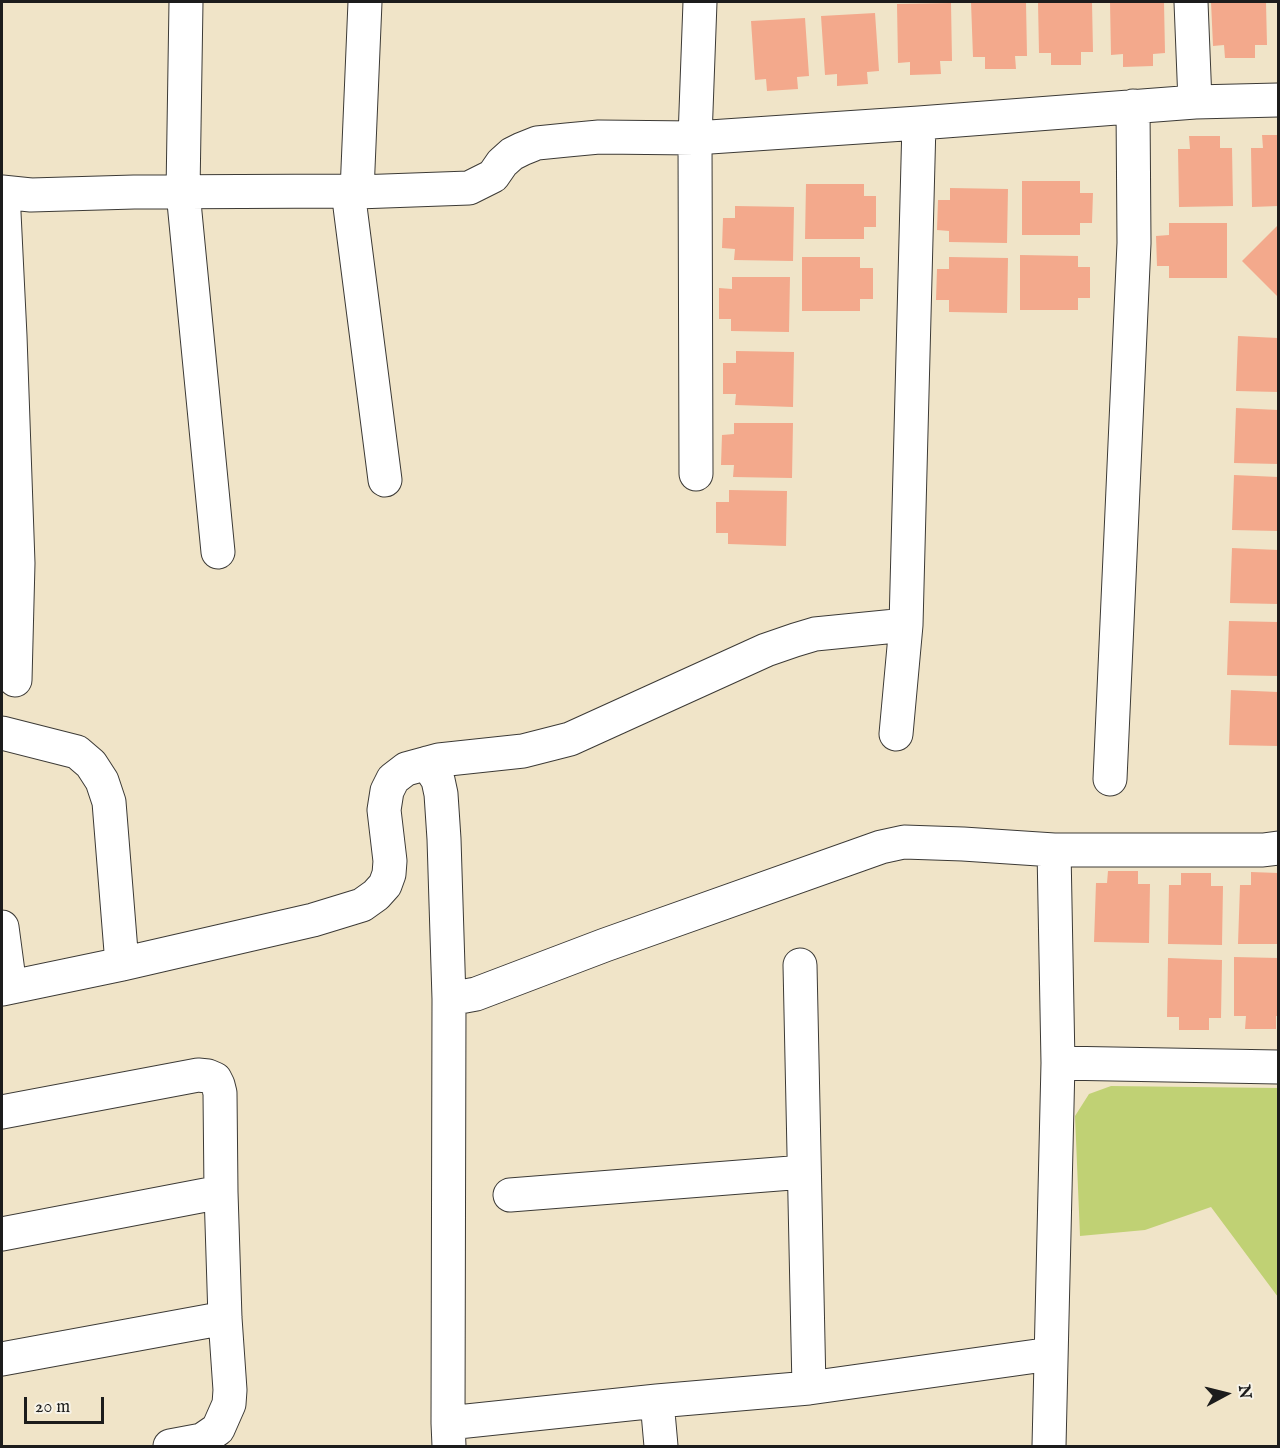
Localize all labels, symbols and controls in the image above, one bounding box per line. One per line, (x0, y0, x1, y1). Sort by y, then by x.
north arrow (1196, 1364, 1256, 1424)
text: N (1233, 1384, 1255, 1400)
scale bar (27, 1385, 106, 1423)
text: 20 m (35, 1396, 70, 1419)

